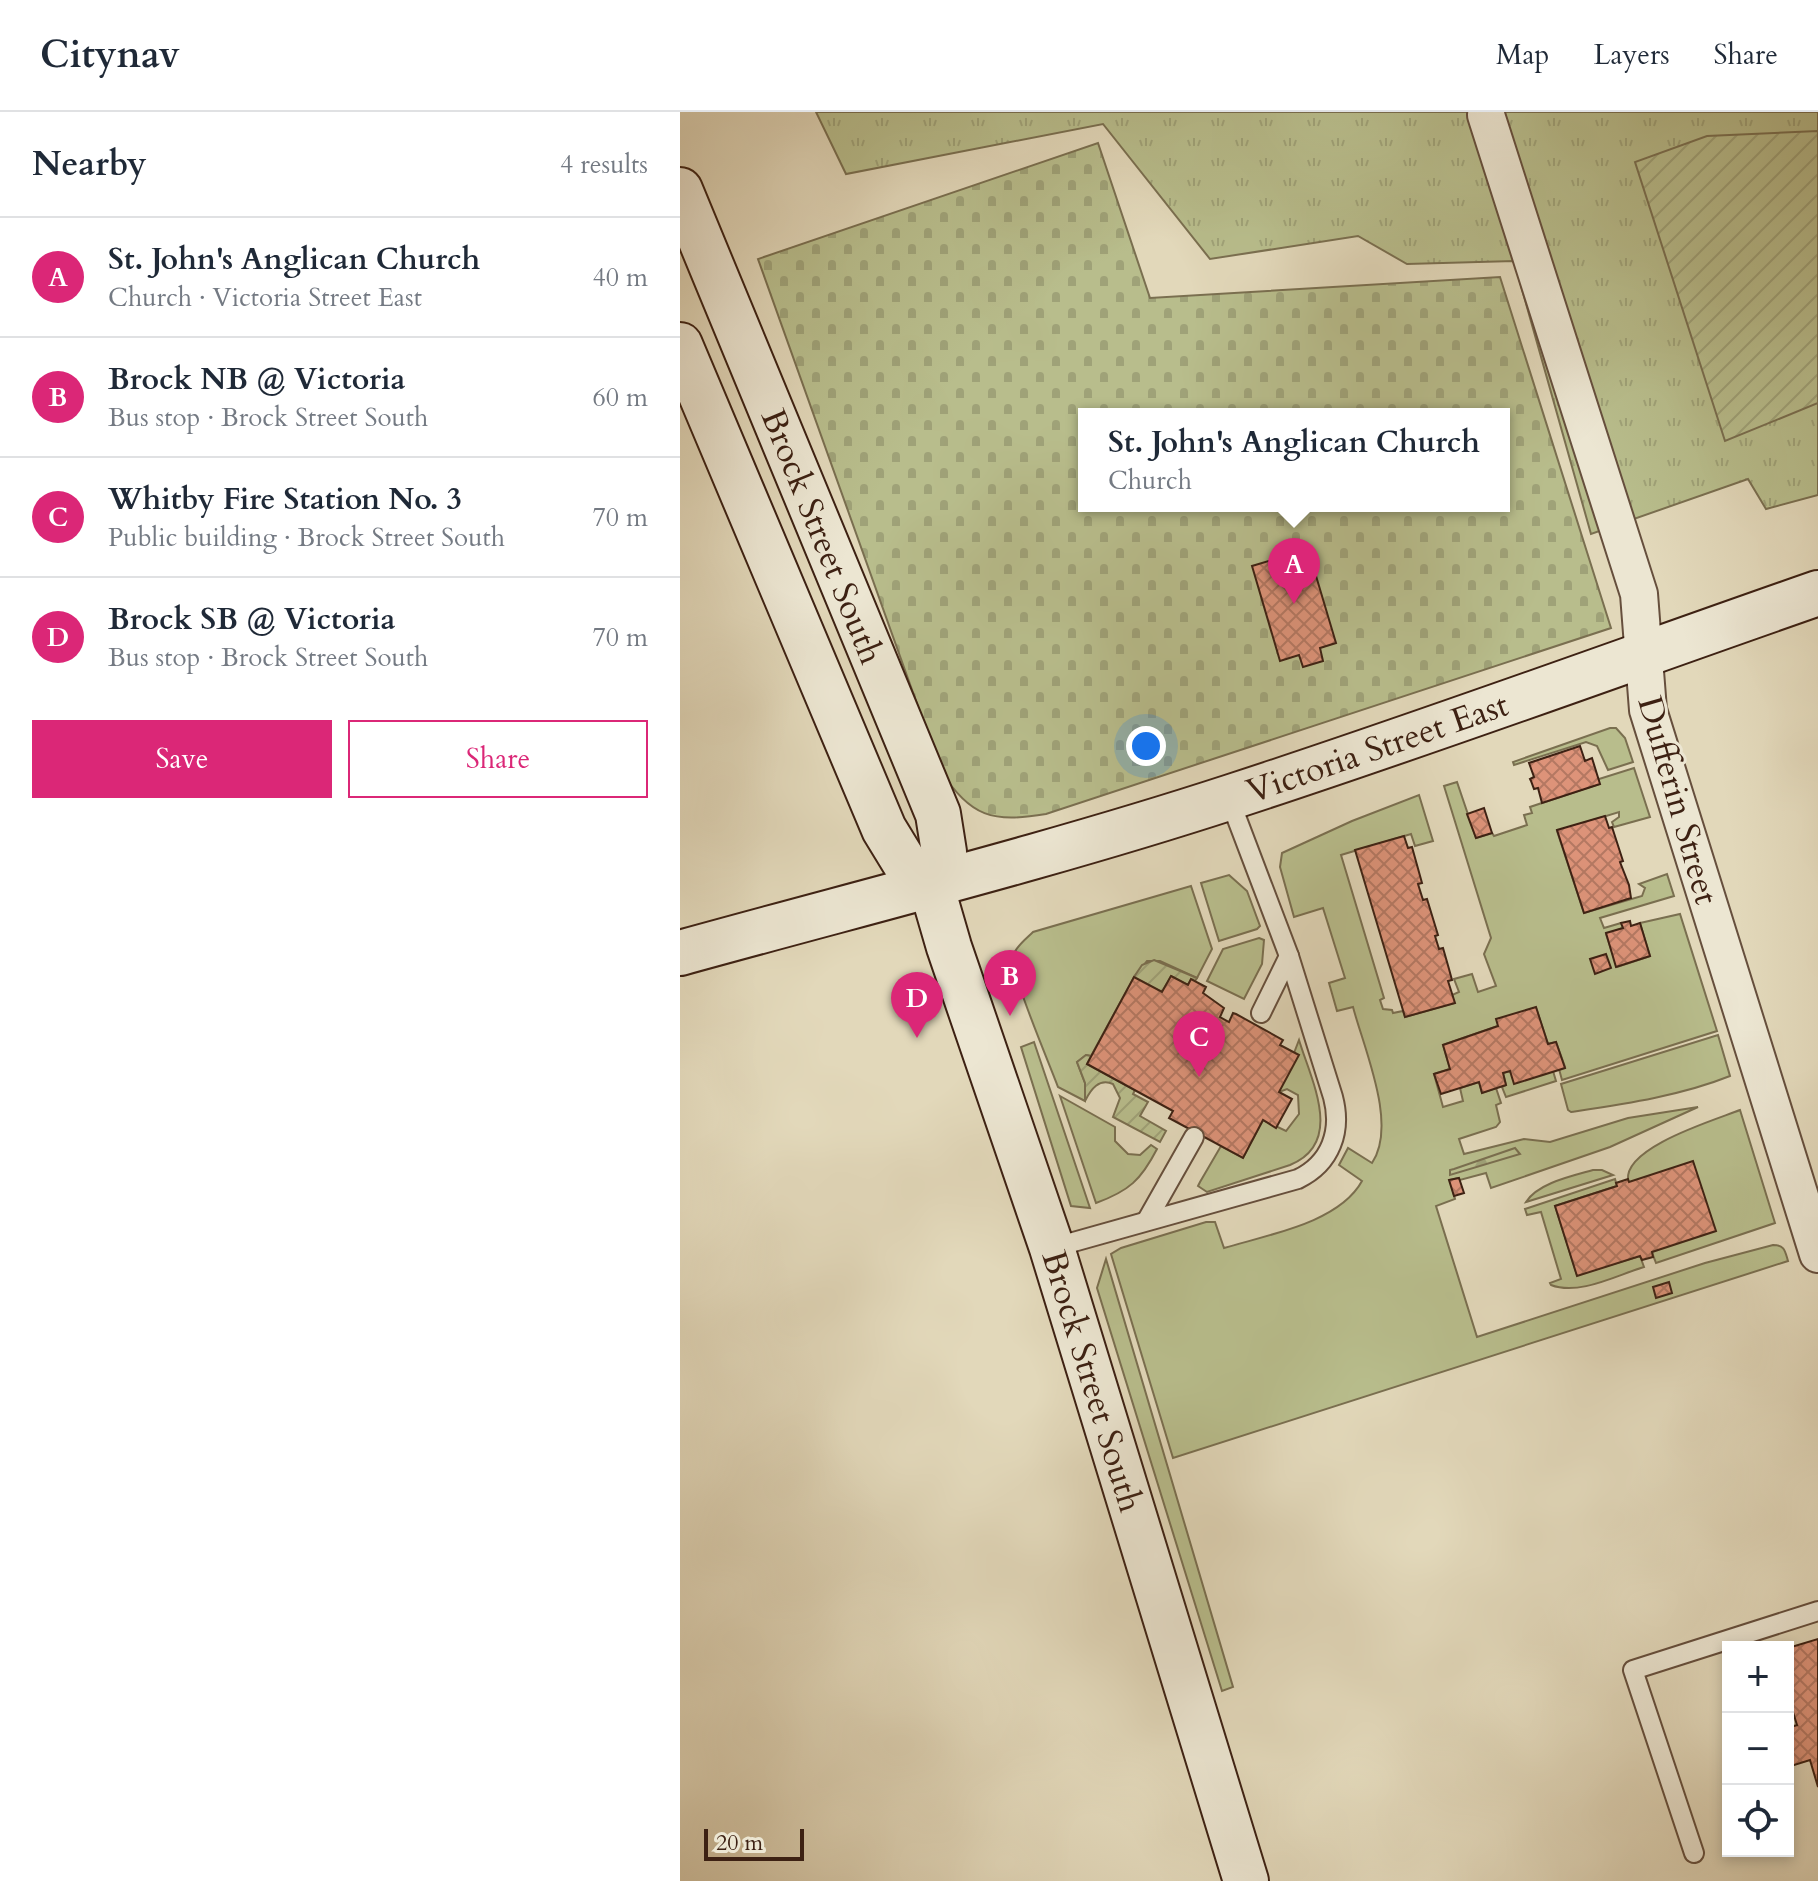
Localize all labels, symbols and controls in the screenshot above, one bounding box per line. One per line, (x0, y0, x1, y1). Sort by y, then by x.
text: Citynav (40, 29, 180, 81)
text: Map (1496, 36, 1549, 74)
text: Layers (1593, 36, 1670, 74)
text: Share (1714, 36, 1778, 74)
text: Nearby (32, 141, 147, 187)
text: 4 results (560, 147, 648, 182)
text: St. John's Anglican Church (108, 239, 480, 280)
text: A (48, 260, 68, 295)
text: 40 m (592, 260, 648, 295)
text: Church · Victoria Street East (108, 280, 422, 315)
text: Brock NB @ Victoria (108, 359, 405, 400)
text: B (49, 380, 67, 415)
text: 60 m (592, 380, 648, 415)
text: Bus stop · Brock Street South (108, 400, 428, 435)
street label: Brock Street South (750, 402, 894, 671)
popup (1078, 408, 1510, 512)
text: St. John's Anglican Church (1108, 422, 1480, 463)
text: Church (1108, 463, 1192, 498)
text: Whitby Fire Station No. 3 (108, 479, 462, 520)
text: C (48, 500, 68, 535)
text: 70 m (592, 500, 648, 535)
text: Public building · Brock Street South (108, 520, 505, 555)
pin: A (1268, 538, 1320, 604)
text: Brock SB @ Victoria (108, 599, 395, 640)
text: D (47, 620, 69, 655)
text: 70 m (592, 620, 648, 655)
text: Bus stop · Brock Street South (108, 640, 428, 675)
street label: Victoria Street East (1240, 682, 1514, 814)
street label: Dufferin Street (1626, 691, 1730, 910)
button: Save (32, 720, 332, 798)
button: Share (348, 720, 648, 798)
your location (1126, 726, 1166, 766)
pin: B (984, 950, 1036, 1016)
pin: D (891, 972, 943, 1038)
pin: C (1173, 1011, 1225, 1077)
street label: Brock Street South (1030, 1245, 1154, 1518)
map controls (1722, 1641, 1794, 1857)
button: + (1722, 1641, 1794, 1713)
button: − (1722, 1713, 1794, 1785)
button: locate (1722, 1785, 1794, 1857)
scale bar (704, 1825, 804, 1861)
text: 20 m (716, 1828, 763, 1858)

